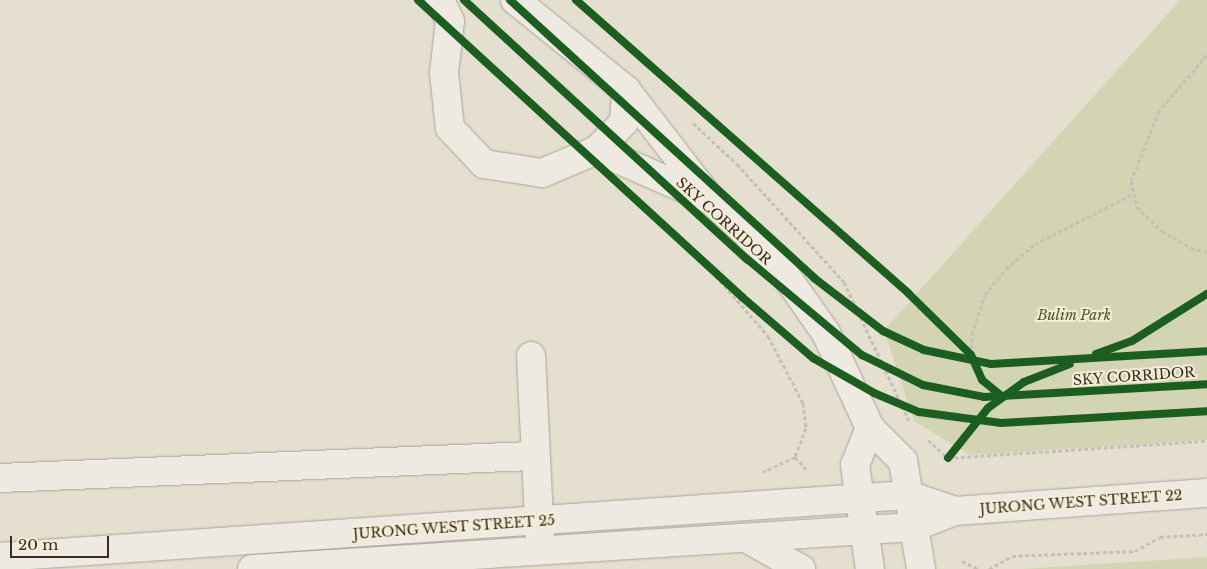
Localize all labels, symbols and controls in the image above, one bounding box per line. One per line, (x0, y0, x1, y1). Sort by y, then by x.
street label: SKY CORRIDOR (673, 174, 775, 268)
park label: Bulim Park (1037, 307, 1111, 323)
street label: SKY CORRIDOR (1072, 363, 1196, 389)
street label: JURONG WEST STREET 22 (978, 486, 1184, 518)
street label: JURONG WEST STREET 25 (352, 511, 556, 543)
scale bar (12, 526, 111, 558)
text: 20 m (18, 535, 58, 554)

